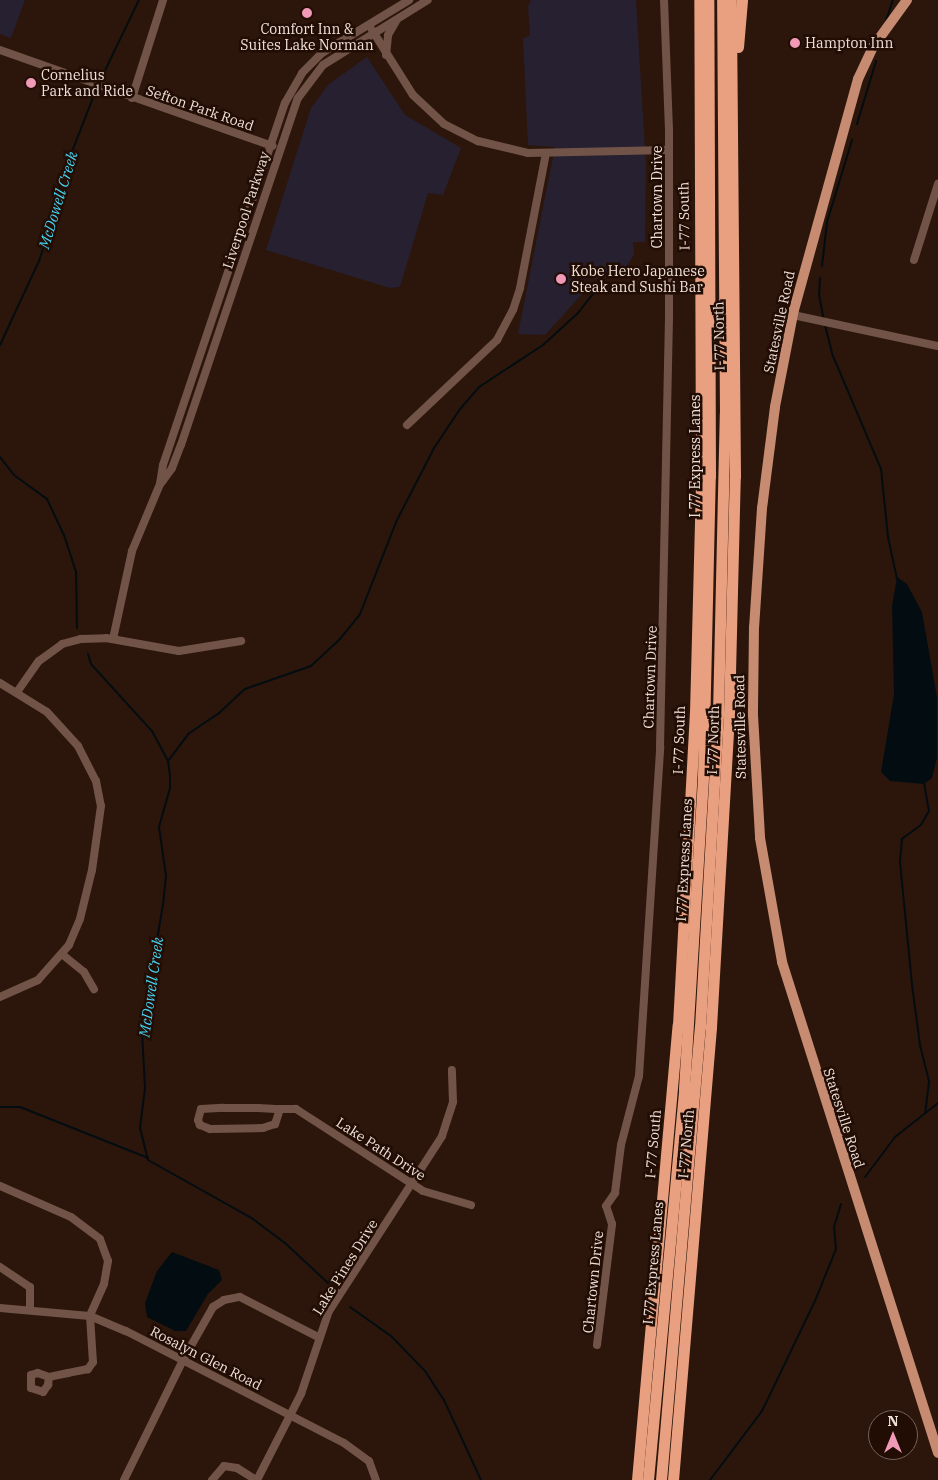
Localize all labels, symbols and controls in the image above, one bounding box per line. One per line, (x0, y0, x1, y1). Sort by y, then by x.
marker: Comfort Inn & Suites Lake Norman (301, 7, 313, 19)
place label: Comfort Inn & Suites Lake Norman (240, 21, 374, 54)
place label: Hampton Inn (805, 35, 893, 51)
marker: Hampton Inn (789, 37, 801, 49)
place label: Cornelius Park and Ride (41, 67, 133, 100)
marker: Cornelius Park and Ride (25, 77, 37, 89)
street label: Sefton Park Road (144, 82, 256, 134)
street label: Chartown Drive (649, 146, 665, 248)
water label: McDowell Creek (35, 149, 81, 251)
street label: Liverpool Parkway (219, 149, 273, 271)
street label: I-77 South (675, 181, 693, 251)
place label: Kobe Hero Japanese Steak and Sushi Bar (571, 263, 705, 296)
street label: Statesville Road (760, 269, 798, 375)
marker: Kobe Hero Japanese Steak and Sushi Bar (555, 273, 567, 285)
street label: I-77 North (710, 301, 728, 371)
street label: I 77 Express Lanes (687, 394, 703, 518)
street label: Chartown Drive (640, 625, 660, 729)
street label: Statesville Road (731, 675, 749, 779)
street label: I-77 South (669, 705, 689, 775)
street label: I-77 North (703, 705, 723, 775)
street label: I 77 Express Lanes (672, 798, 696, 922)
water label: McDowell Creek (135, 936, 167, 1038)
street label: Statesville Road (820, 1066, 868, 1170)
street label: I-77 South (642, 1109, 664, 1179)
street label: I-77 North (675, 1109, 697, 1179)
street label: Lake Path Drive (333, 1114, 429, 1184)
street label: I 77 Express Lanes (639, 1201, 667, 1325)
street label: Lake Pines Drive (309, 1216, 381, 1318)
street label: Chartown Drive (579, 1230, 607, 1334)
street label: Rosalyn Glen Road (147, 1323, 265, 1393)
north arrow (868, 1410, 918, 1460)
text: N (887, 1412, 899, 1430)

